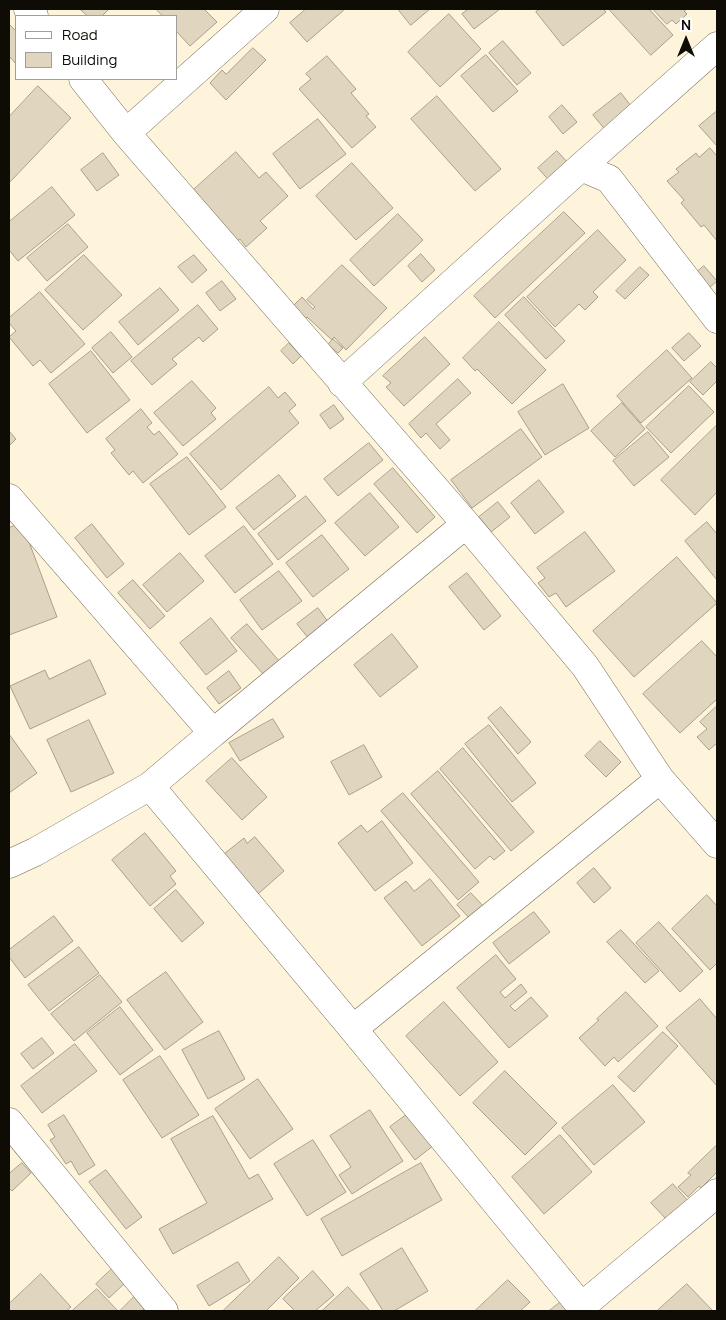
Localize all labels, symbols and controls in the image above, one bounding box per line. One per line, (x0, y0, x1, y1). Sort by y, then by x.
legend (15, 15, 178, 80)
north arrow (661, 15, 711, 65)
text: N (681, 15, 691, 34)
text: Road (62, 24, 98, 45)
text: Building (62, 49, 117, 70)

